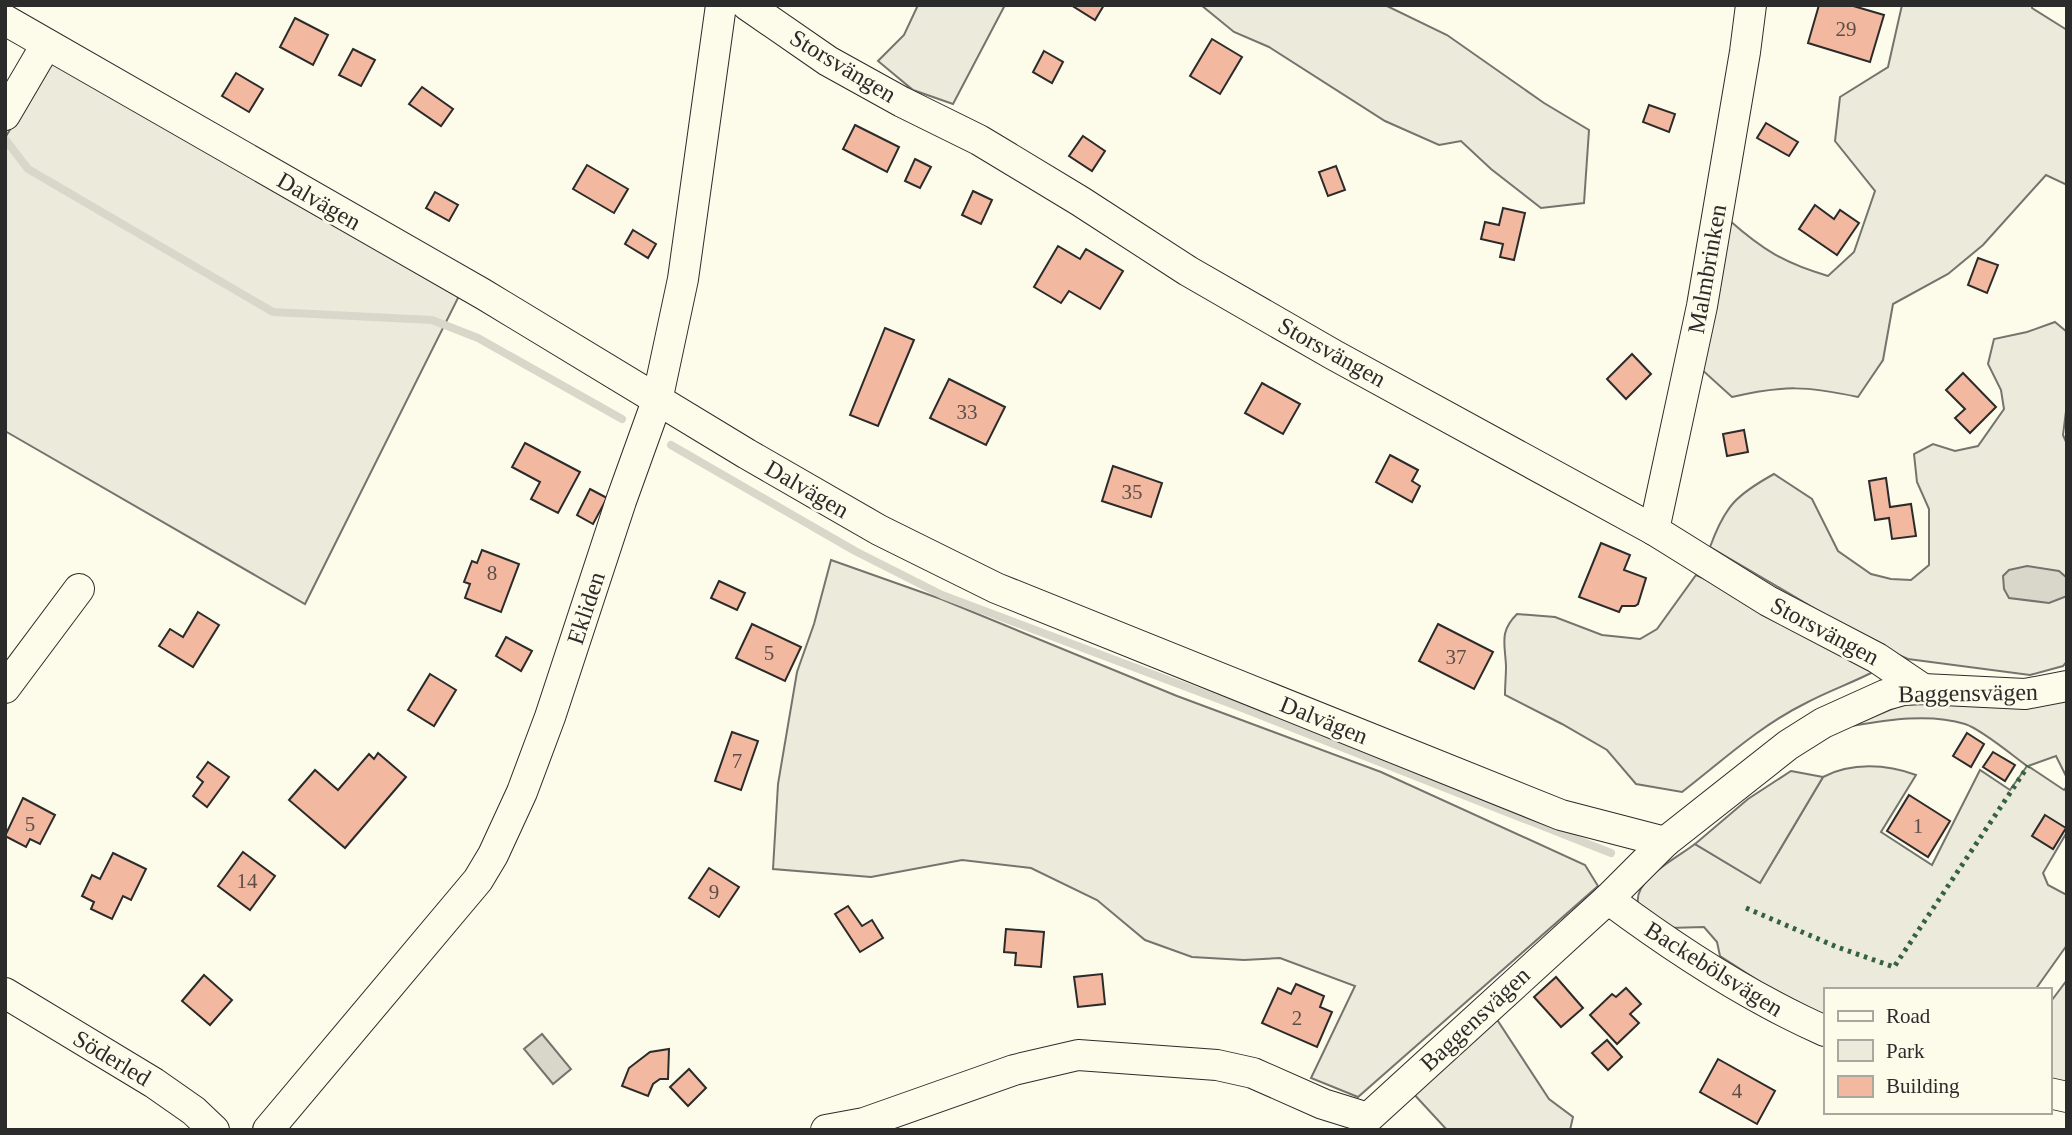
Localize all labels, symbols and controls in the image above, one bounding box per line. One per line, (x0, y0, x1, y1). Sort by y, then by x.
house number: 29 (1836, 17, 1857, 41)
street label: Storsvängen (785, 24, 901, 108)
street label: Dalvägen (273, 167, 365, 235)
street label: Malmbrinken (1683, 202, 1731, 336)
street label: Storsvängen (1274, 312, 1390, 392)
house number: 33 (957, 400, 978, 424)
street label: Dalvägen (761, 455, 853, 523)
house number: 35 (1122, 480, 1143, 504)
house number: 8 (487, 561, 497, 585)
street label: Ekliden (562, 568, 610, 648)
street label: Storsvängen (1767, 592, 1883, 670)
house number: 5 (764, 641, 774, 665)
house number: 37 (1446, 645, 1467, 669)
street label: Baggensvägen (1898, 679, 2038, 707)
street label: Dalvägen (1276, 691, 1372, 749)
house number: 7 (732, 749, 742, 773)
house number: 5 (25, 812, 35, 836)
house number: 1 (1913, 814, 1923, 838)
house number: 14 (237, 869, 258, 893)
house number: 9 (709, 880, 719, 904)
street label: Backebölsvägen (1640, 916, 1788, 1022)
street label: Baggensvägen (1415, 962, 1535, 1076)
legend (1824, 988, 2051, 1114)
text: Road (1886, 1004, 1931, 1028)
house number: 2 (1292, 1006, 1302, 1030)
street label: Söderled (69, 1025, 155, 1091)
text: Park (1886, 1039, 1925, 1063)
text: Building (1886, 1074, 1960, 1098)
house number: 4 (1732, 1079, 1743, 1103)

